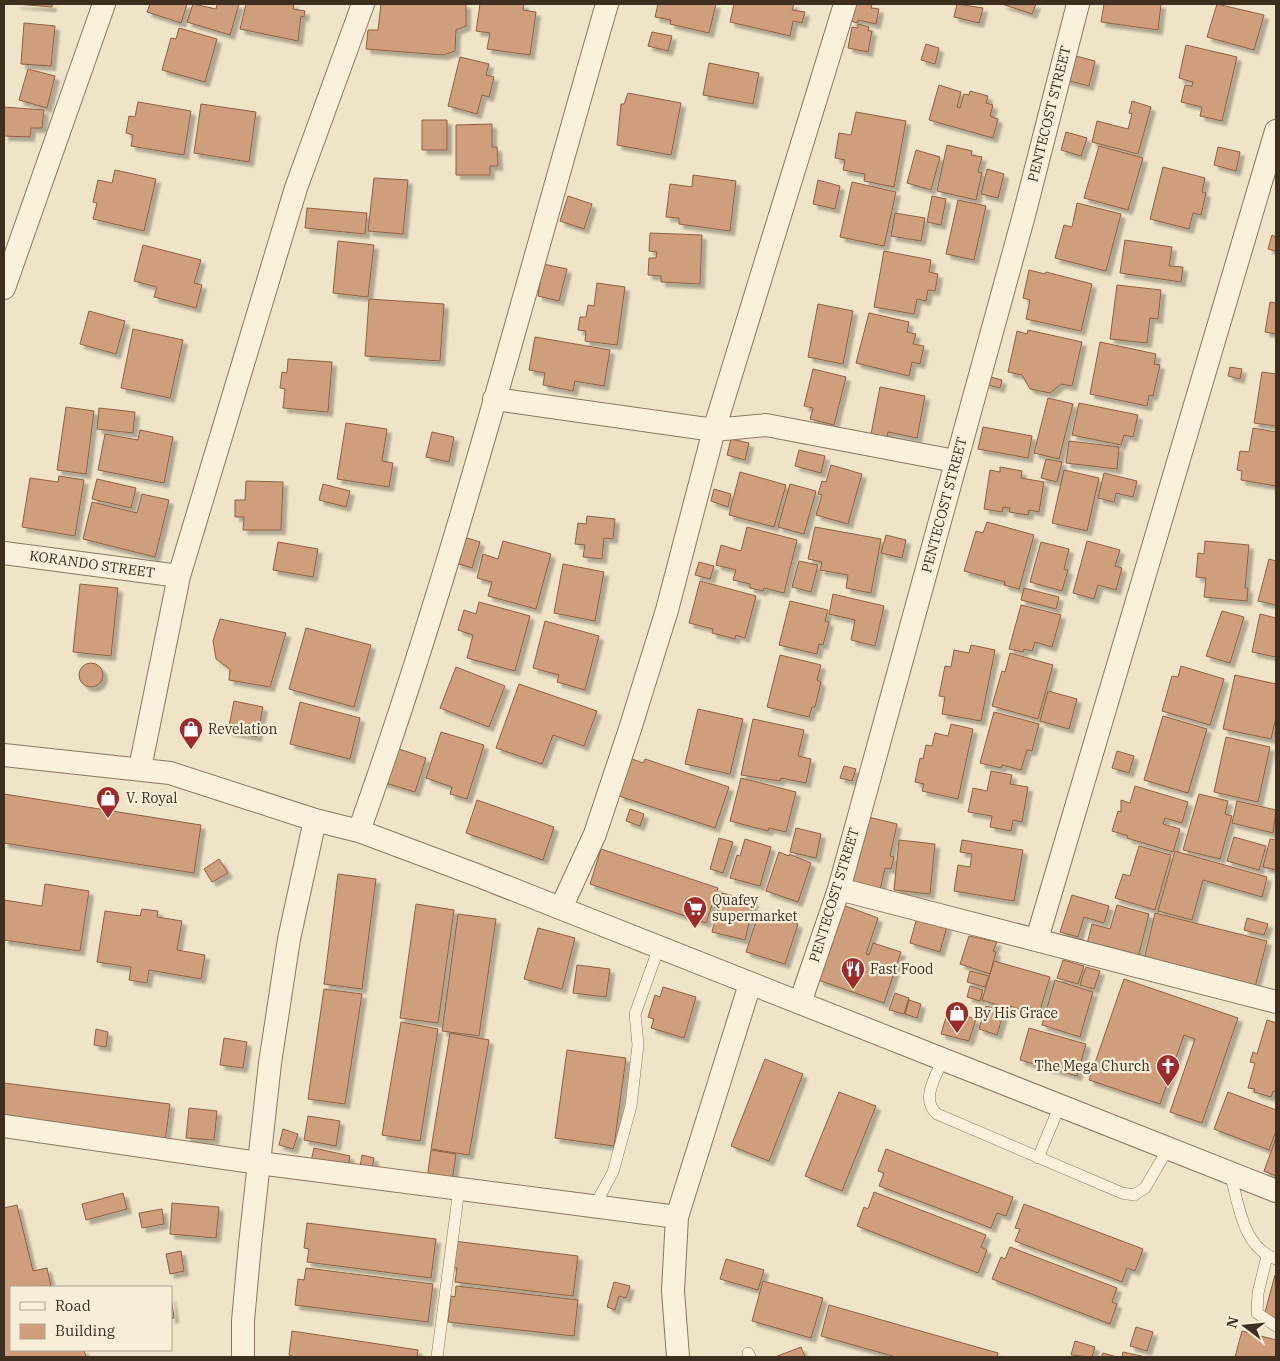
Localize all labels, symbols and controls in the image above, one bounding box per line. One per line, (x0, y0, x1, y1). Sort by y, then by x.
street label: PENTECOST STREET (1023, 44, 1075, 184)
street label: PENTECOST STREET (917, 435, 971, 575)
street label: KORANDO STREET (28, 546, 156, 582)
shop icon: Revelation (178, 716, 204, 750)
place label: Revelation (208, 720, 277, 738)
shop icon: V. Royal (95, 785, 121, 819)
place label: V. Royal (126, 789, 177, 807)
street label: PENTECOST STREET (805, 826, 863, 964)
place label: Quafey supermarket (712, 891, 798, 925)
supermarket icon: Quafey supermarket (682, 895, 708, 929)
restaurant icon: Fast Food (840, 956, 866, 990)
place label: Fast Food (870, 960, 934, 978)
shop icon: By His Grace (944, 1000, 970, 1034)
place label: By His Grace (974, 1004, 1058, 1022)
church icon: The Mega Church (1155, 1053, 1181, 1087)
place label: The Mega Church (1035, 1057, 1150, 1075)
legend (10, 1286, 172, 1351)
text: Road (55, 1296, 91, 1315)
north arrow (1220, 1301, 1270, 1351)
text: N (1222, 1315, 1243, 1330)
text: Building (55, 1321, 115, 1340)

